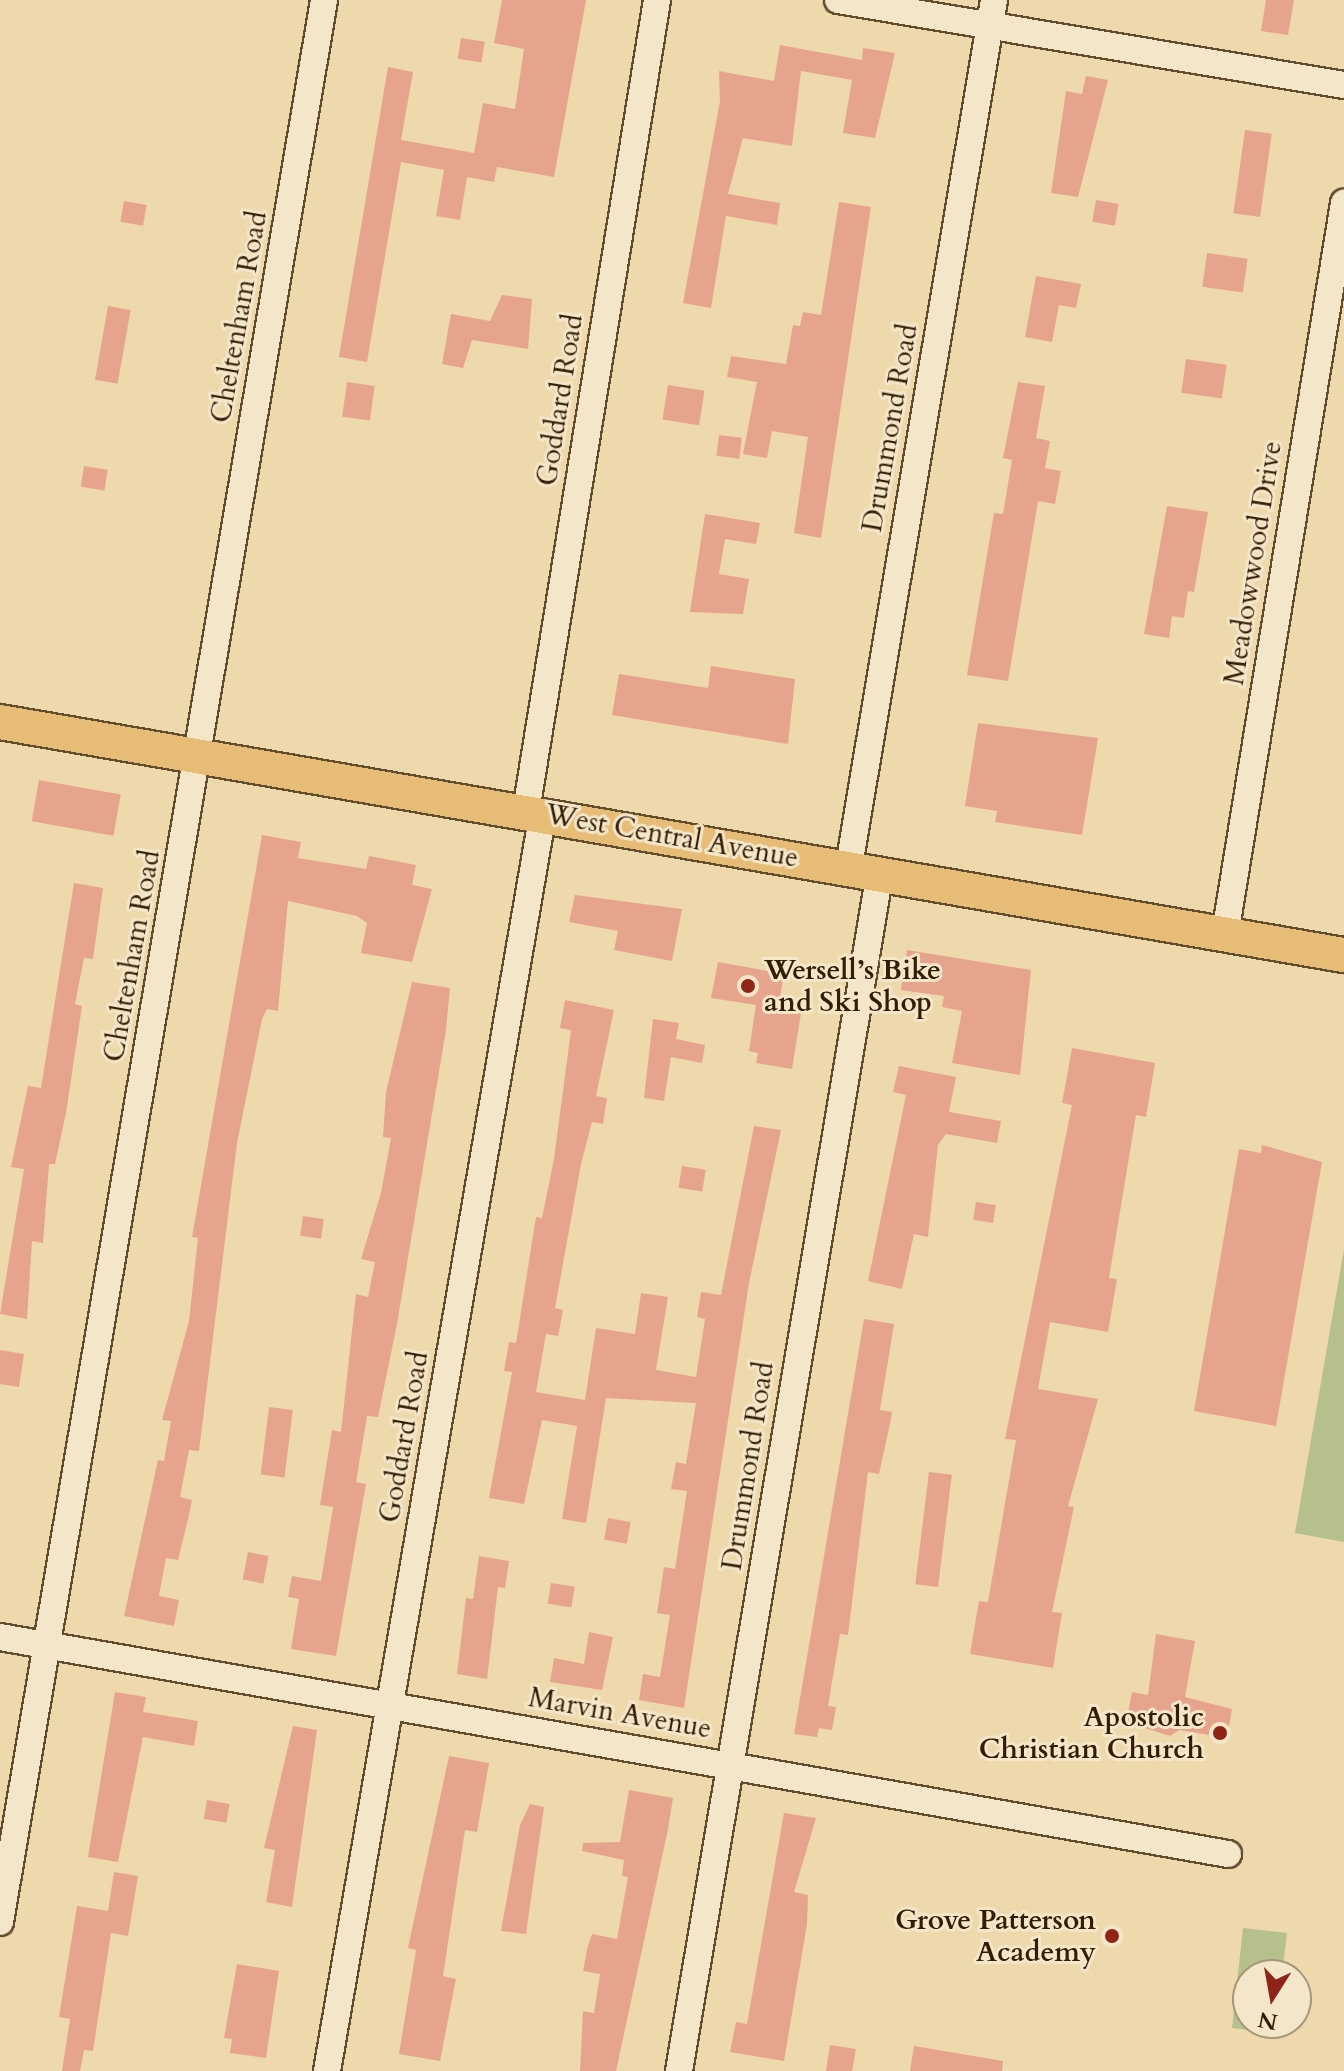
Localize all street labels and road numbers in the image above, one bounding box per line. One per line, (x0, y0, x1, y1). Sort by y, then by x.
street label: Cheltenham Road (204, 209, 274, 425)
street label: Goddard Road (530, 312, 590, 488)
street label: Drummond Road (855, 321, 925, 535)
street label: Meadowwood Drive (1217, 439, 1289, 687)
street label: West Central Avenue (543, 797, 801, 875)
street label: Cheltenham Road (97, 848, 167, 1064)
street label: Goddard Road (372, 1349, 436, 1525)
street label: Drummond Road (715, 1359, 781, 1573)
street label: Marvin Avenue (526, 1680, 714, 1746)

